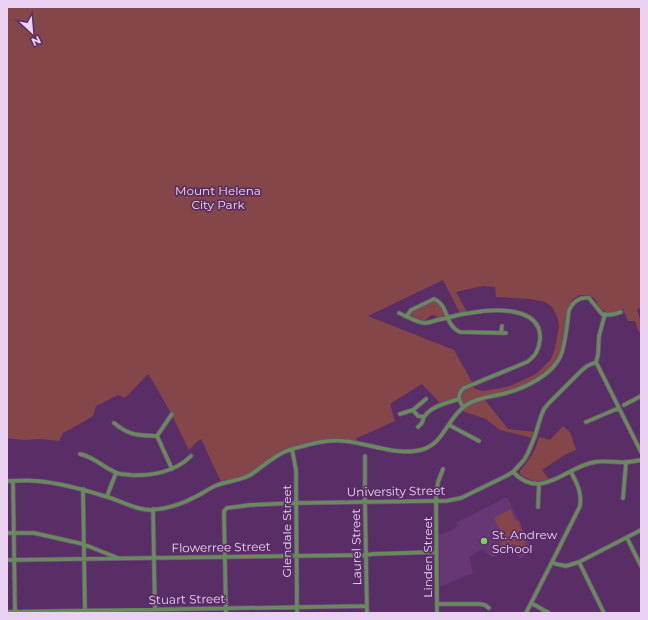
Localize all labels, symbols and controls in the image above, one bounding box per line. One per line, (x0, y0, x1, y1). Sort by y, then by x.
north arrow (12, 12, 52, 52)
text: N (29, 33, 43, 49)
park label: Mount Helena City Park (175, 183, 261, 212)
street label: University Street (347, 483, 446, 499)
street label: Glendale Street (279, 484, 294, 577)
street label: Laurel Street (348, 508, 364, 586)
street label: Linden Street (420, 516, 435, 598)
place label: St. Andrew School (492, 527, 558, 556)
marker: St. Andrew School (479, 536, 489, 546)
street label: Flowerree Street (171, 539, 271, 555)
street label: Stuart Street (149, 591, 226, 607)

